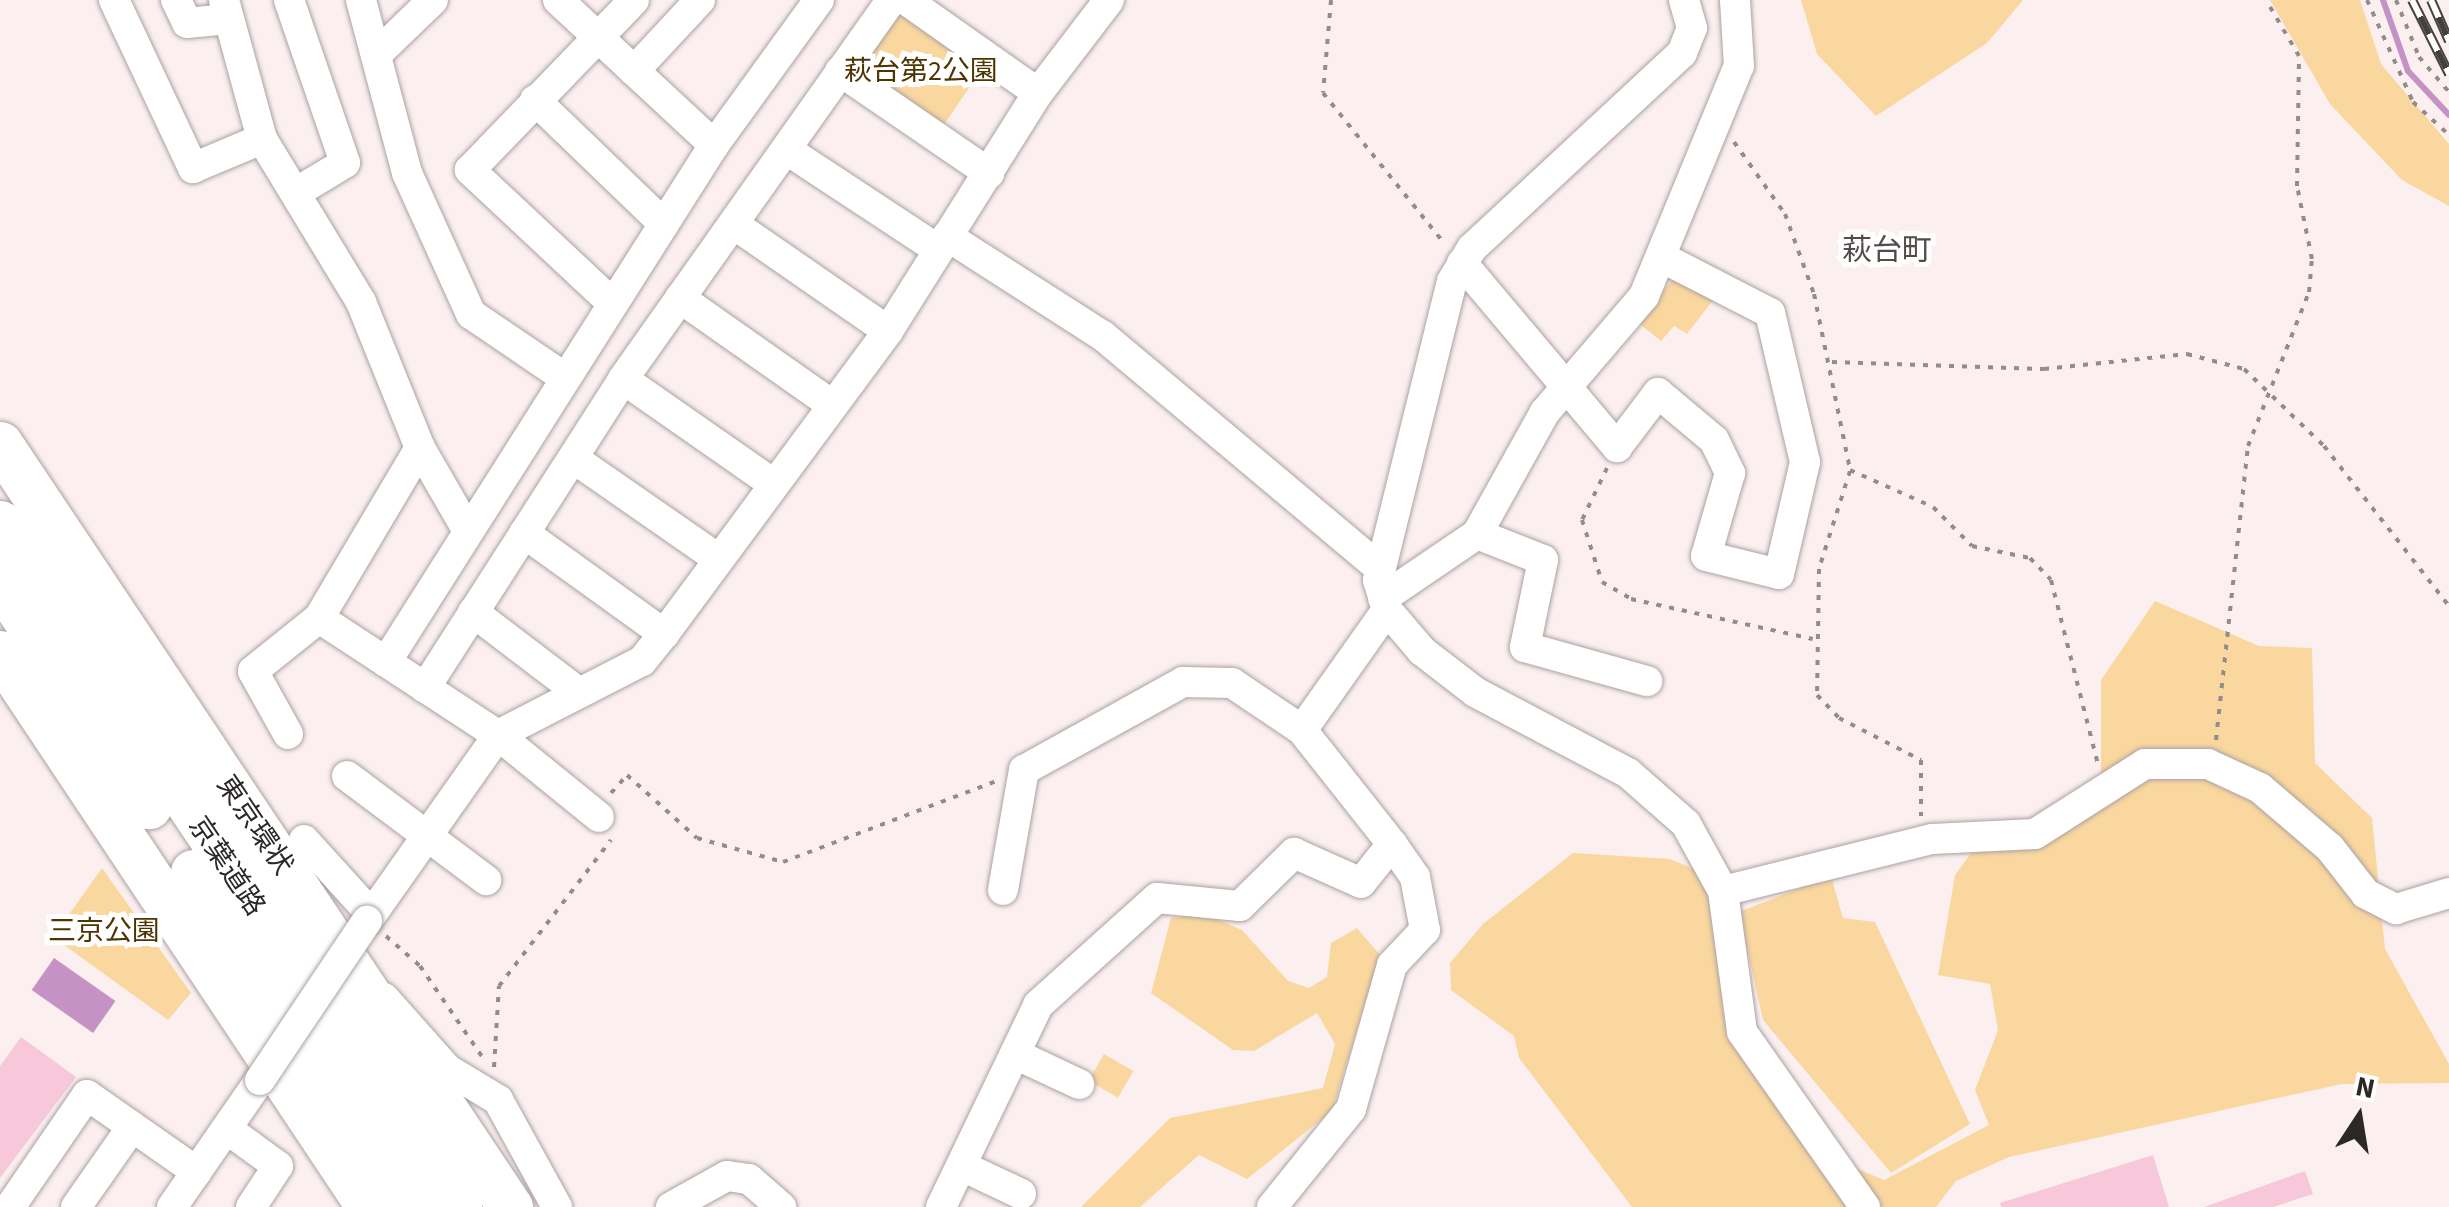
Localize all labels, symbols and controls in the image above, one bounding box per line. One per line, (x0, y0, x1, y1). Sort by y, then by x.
park label: 萩台第2公園 (844, 54, 998, 88)
district label: 萩台町 (1842, 233, 1932, 269)
street label: 東京環状 (210, 769, 300, 881)
street label: 京葉道路 (182, 810, 272, 922)
park label: 三京公園 (48, 914, 160, 948)
text: N (2352, 1066, 2379, 1109)
north arrow (2309, 1067, 2409, 1167)

